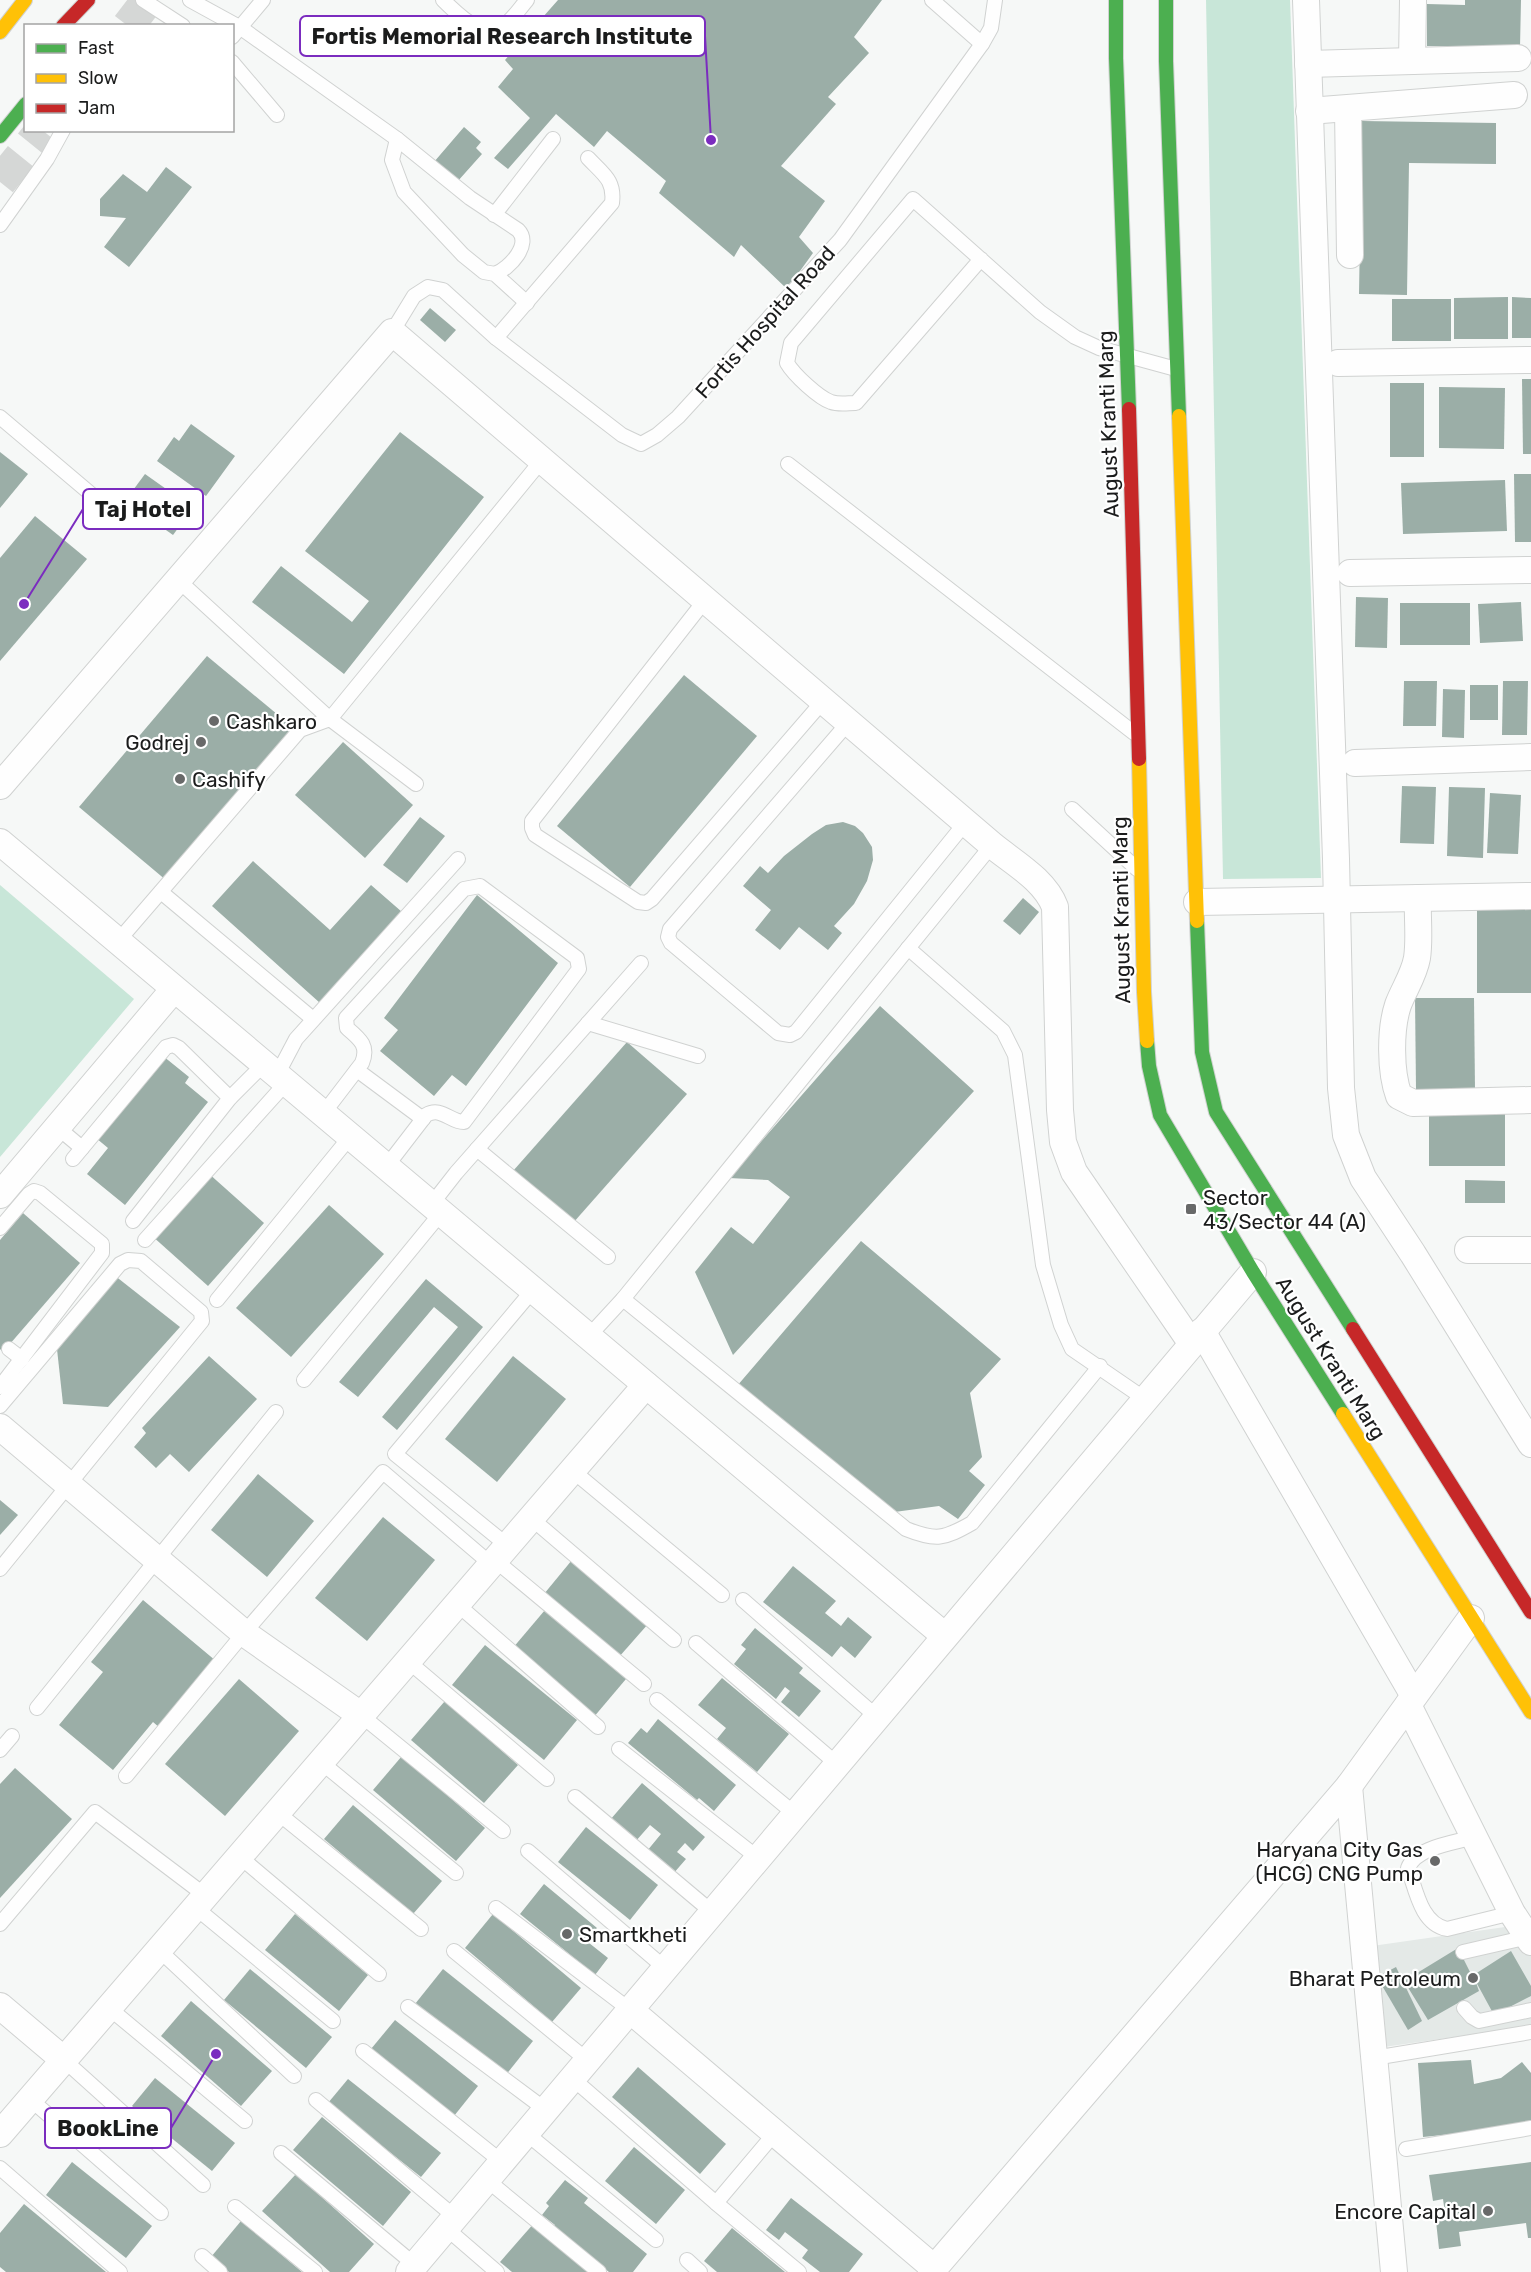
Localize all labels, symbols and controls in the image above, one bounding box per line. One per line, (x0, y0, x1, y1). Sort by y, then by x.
callout: Fortis Memorial Research Institute (300, 16, 705, 56)
text: Fortis Memorial Research Institute (311, 23, 693, 50)
legend (24, 24, 234, 132)
text: Fast (78, 37, 114, 59)
text: Slow (78, 67, 118, 89)
text: Jam (78, 97, 115, 119)
street label: Fortis Hospital Road (690, 241, 840, 403)
street label: August Kranti Marg (1092, 330, 1124, 518)
callout: Taj Hotel (83, 489, 203, 529)
text: Taj Hotel (95, 496, 191, 523)
place label: Cashkaro (226, 709, 317, 734)
marker: Cashkaro (207, 714, 221, 728)
place label: Godrej (125, 730, 189, 755)
marker: Godrej (194, 735, 208, 749)
place label: Cashify (192, 767, 266, 792)
marker: Cashify (173, 772, 187, 786)
street label: August Kranti Marg (1107, 816, 1135, 1004)
place label: Sector 43/Sector 44 (A) (1203, 1185, 1366, 1234)
marker: Sector 43/Sector 44 (A) (1184, 1202, 1198, 1216)
street label: August Kranti Marg (1271, 1272, 1391, 1444)
place label: Haryana City Gas (HCG) CNG Pump (1256, 1837, 1423, 1886)
marker: Haryana City Gas (HCG) CNG Pump (1428, 1854, 1442, 1868)
place label: Smartkheti (579, 1922, 687, 1947)
marker: Smartkheti (560, 1927, 574, 1941)
place label: Bharat Petroleum (1289, 1966, 1461, 1991)
marker: Bharat Petroleum (1466, 1971, 1480, 1985)
callout: BookLine (45, 2108, 171, 2148)
text: BookLine (57, 2115, 159, 2142)
place label: Encore Capital (1334, 2199, 1476, 2224)
marker: Encore Capital (1481, 2204, 1495, 2218)

